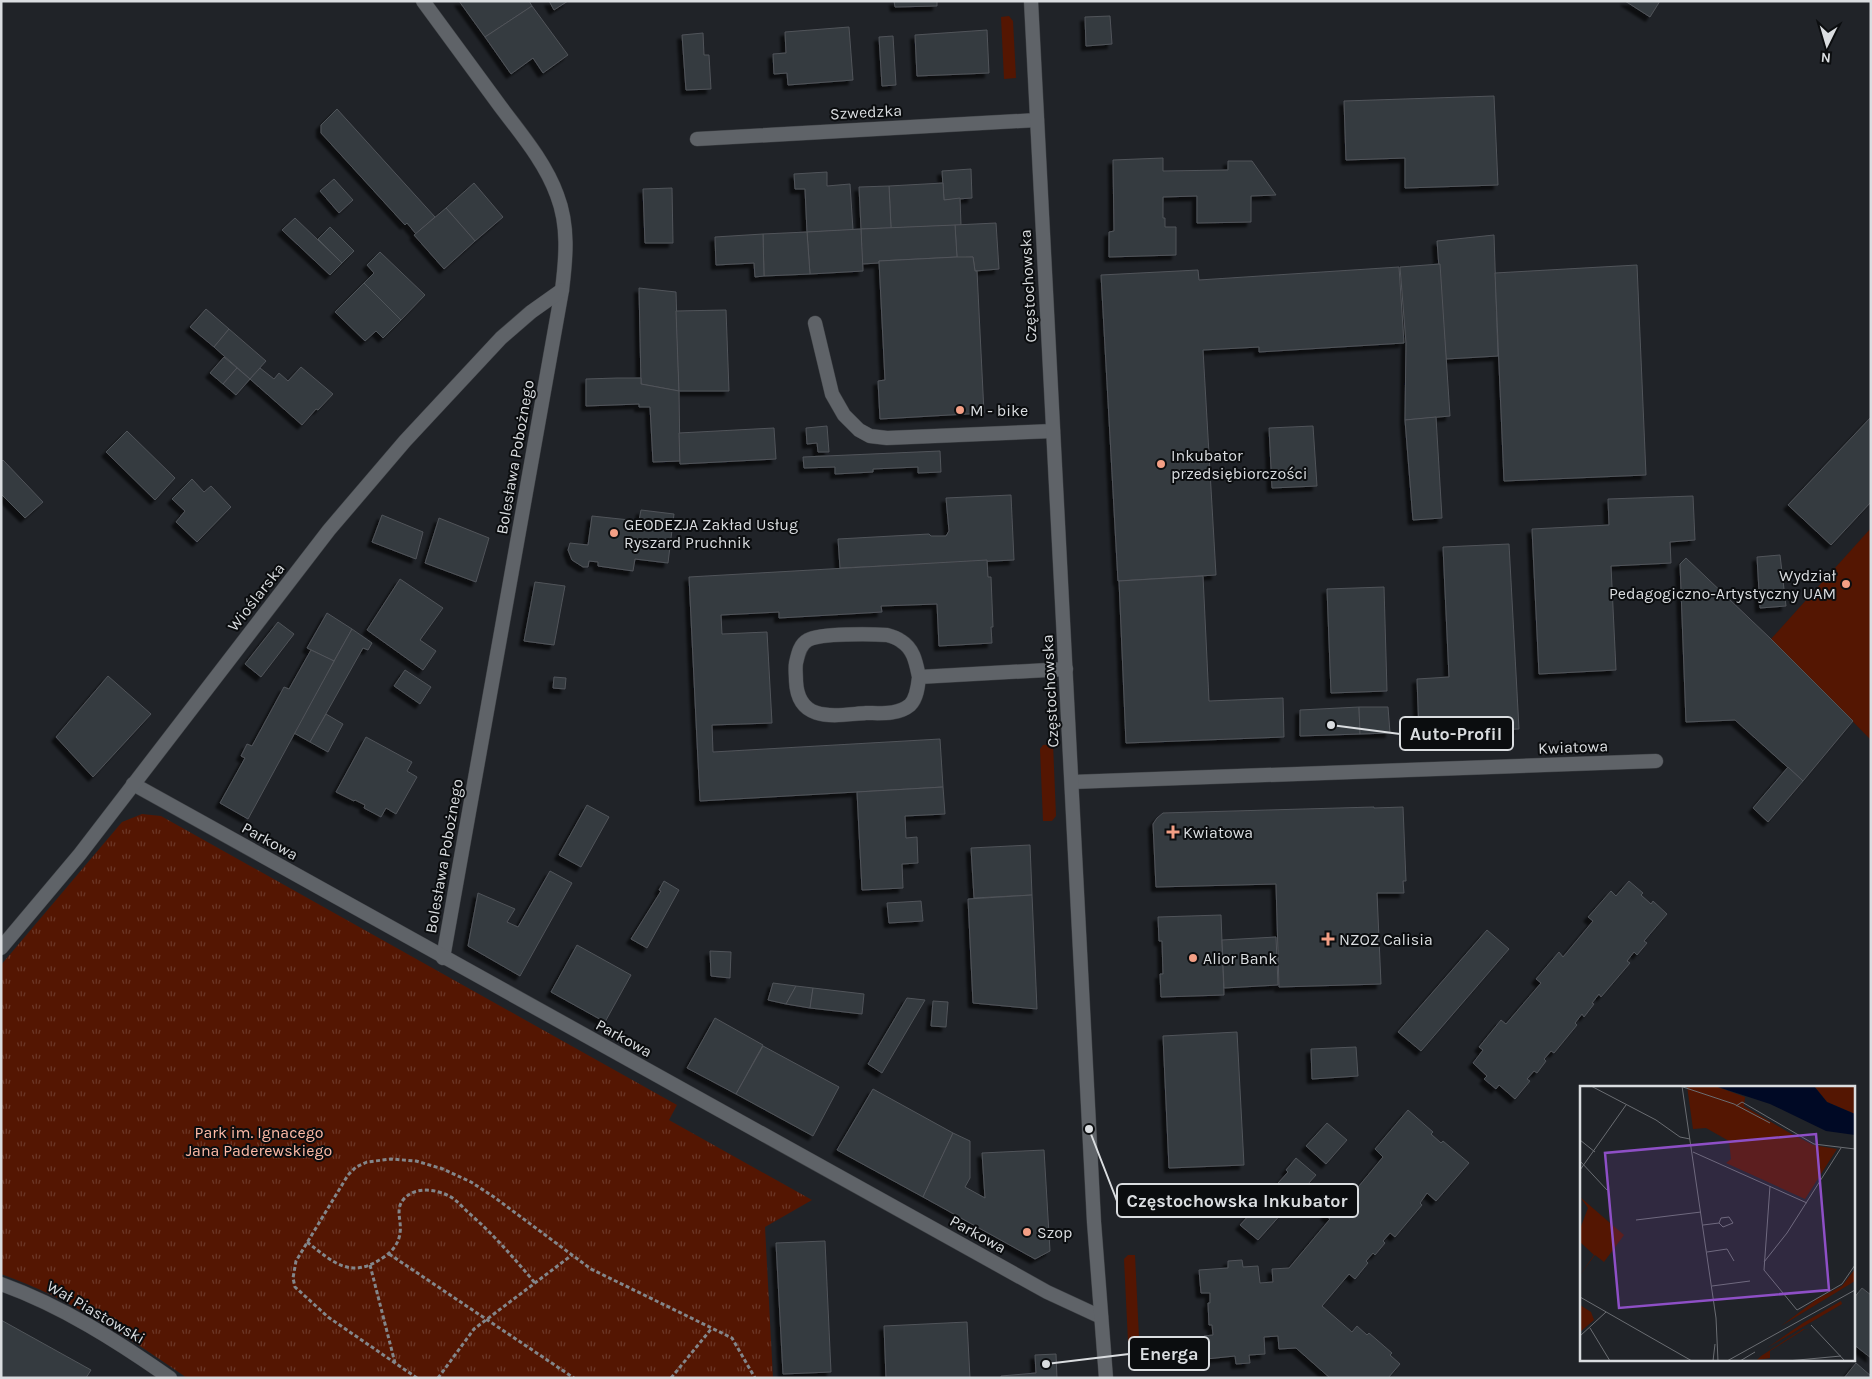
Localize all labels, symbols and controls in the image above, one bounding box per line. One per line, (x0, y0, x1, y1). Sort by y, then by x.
north arrow (1802, 20, 1852, 70)
text: N (1820, 49, 1832, 66)
street label: Szwedzka (830, 101, 902, 123)
street label: Częstochowska (1016, 229, 1040, 343)
street label: Bolesława Pobożnego (492, 378, 538, 536)
place label: M - bike (970, 401, 1028, 420)
marker: M - bike (954, 404, 966, 416)
place label: Inkubator przedsiębiorczości (1171, 446, 1308, 483)
marker: Inkubator przedsiębiorczości (1155, 458, 1167, 470)
place label: GEODEZJA Zakład Usług Ryszard Pruchnik (624, 515, 798, 552)
marker: GEODEZJA Zakład Usług Ryszard Pruchnik (608, 527, 620, 539)
street label: Wioślarska (223, 559, 289, 635)
place label: Wydział Pedagogiczno-Artystyczny UAM (1609, 566, 1837, 603)
marker: Wydział Pedagogiczno-Artystyczny UAM (1840, 578, 1852, 590)
street label: Częstochowska (1038, 634, 1062, 748)
callout: Auto-Profil (1400, 717, 1513, 750)
text: Auto-Profil (1410, 723, 1502, 745)
street label: Kwiatowa (1538, 736, 1608, 758)
street label: Bolesława Pobożnego (421, 777, 467, 935)
street label: Parkowa (238, 818, 302, 864)
place label: Kwiatowa (1183, 823, 1253, 842)
marker: Kwiatowa (1167, 826, 1179, 838)
place label: NZOZ Calisia (1339, 930, 1433, 949)
marker: NZOZ Calisia (1321, 932, 1335, 946)
place label: Alior Bank (1203, 949, 1277, 968)
marker: Alior Bank (1187, 952, 1199, 964)
street label: Parkowa (592, 1015, 656, 1061)
inset map (1580, 1086, 1854, 1362)
park label: Park im. Ignacego Jana Paderewskiego (186, 1123, 332, 1160)
callout: Częstochowska Inkubator (1117, 1184, 1358, 1217)
text: Częstochowska Inkubator (1126, 1190, 1348, 1212)
street label: Parkowa (946, 1211, 1010, 1257)
place label: Szop (1037, 1223, 1072, 1242)
marker: Szop (1021, 1226, 1033, 1238)
street label: Wał Piastowski (44, 1276, 148, 1348)
callout: Energa (1129, 1337, 1209, 1370)
text: Energa (1139, 1343, 1199, 1365)

